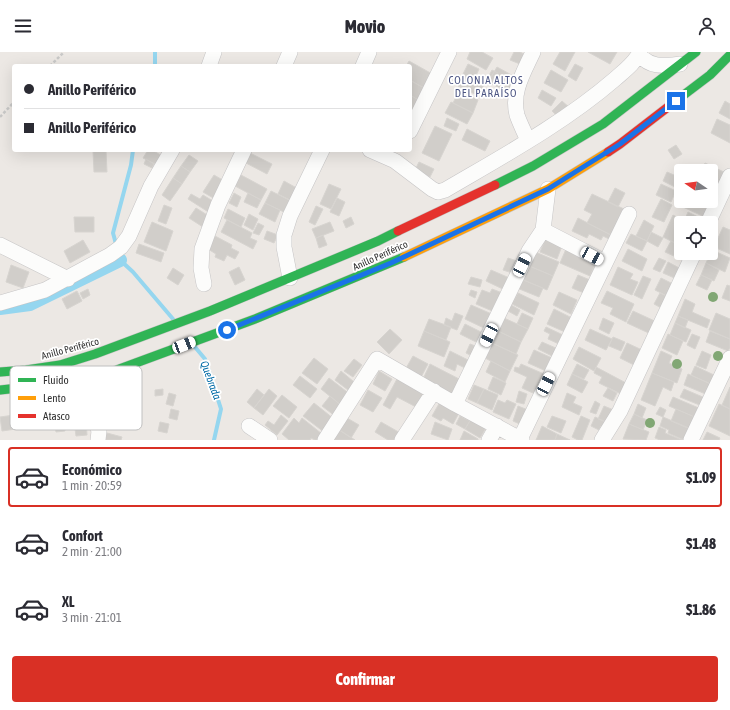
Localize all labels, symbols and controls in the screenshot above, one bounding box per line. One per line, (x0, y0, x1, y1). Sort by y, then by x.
icon: menu (12, 15, 34, 37)
icon: person (696, 15, 718, 37)
text: Movio (345, 16, 385, 37)
district label: COLONIA ALTOS DEL PARAÍSO (448, 74, 524, 99)
text: Anillo Periférico (48, 81, 136, 98)
route end (667, 92, 685, 110)
text: Anillo Periférico (48, 119, 136, 136)
north arrow (674, 164, 718, 208)
map controls (674, 164, 718, 260)
button: locate (674, 216, 718, 260)
street label: Anillo Periférico (351, 238, 410, 272)
car (579, 245, 605, 267)
car (511, 252, 533, 278)
route start (218, 321, 236, 339)
car (478, 322, 500, 348)
street label: Anillo Periférico (40, 335, 100, 361)
car (171, 335, 197, 355)
water label: Quebrada (198, 359, 224, 401)
legend (10, 366, 142, 430)
car (535, 371, 557, 397)
text: Fluido (43, 374, 69, 386)
text: Lento (43, 392, 66, 404)
text: Atasco (43, 410, 70, 422)
icon: car (14, 459, 50, 495)
text: Económico (62, 461, 122, 478)
text: $1.09 (686, 469, 716, 486)
text: 1 min · 20:59 (62, 478, 122, 493)
icon: car (14, 525, 50, 561)
text: Confort (62, 527, 103, 544)
text: $1.48 (686, 535, 716, 552)
text: 2 min · 21:00 (62, 544, 122, 559)
icon: car (14, 591, 50, 627)
text: XL (62, 593, 75, 610)
text: $1.86 (686, 601, 716, 618)
text: 3 min · 21:01 (62, 610, 122, 625)
button: Confirmar (12, 656, 718, 702)

